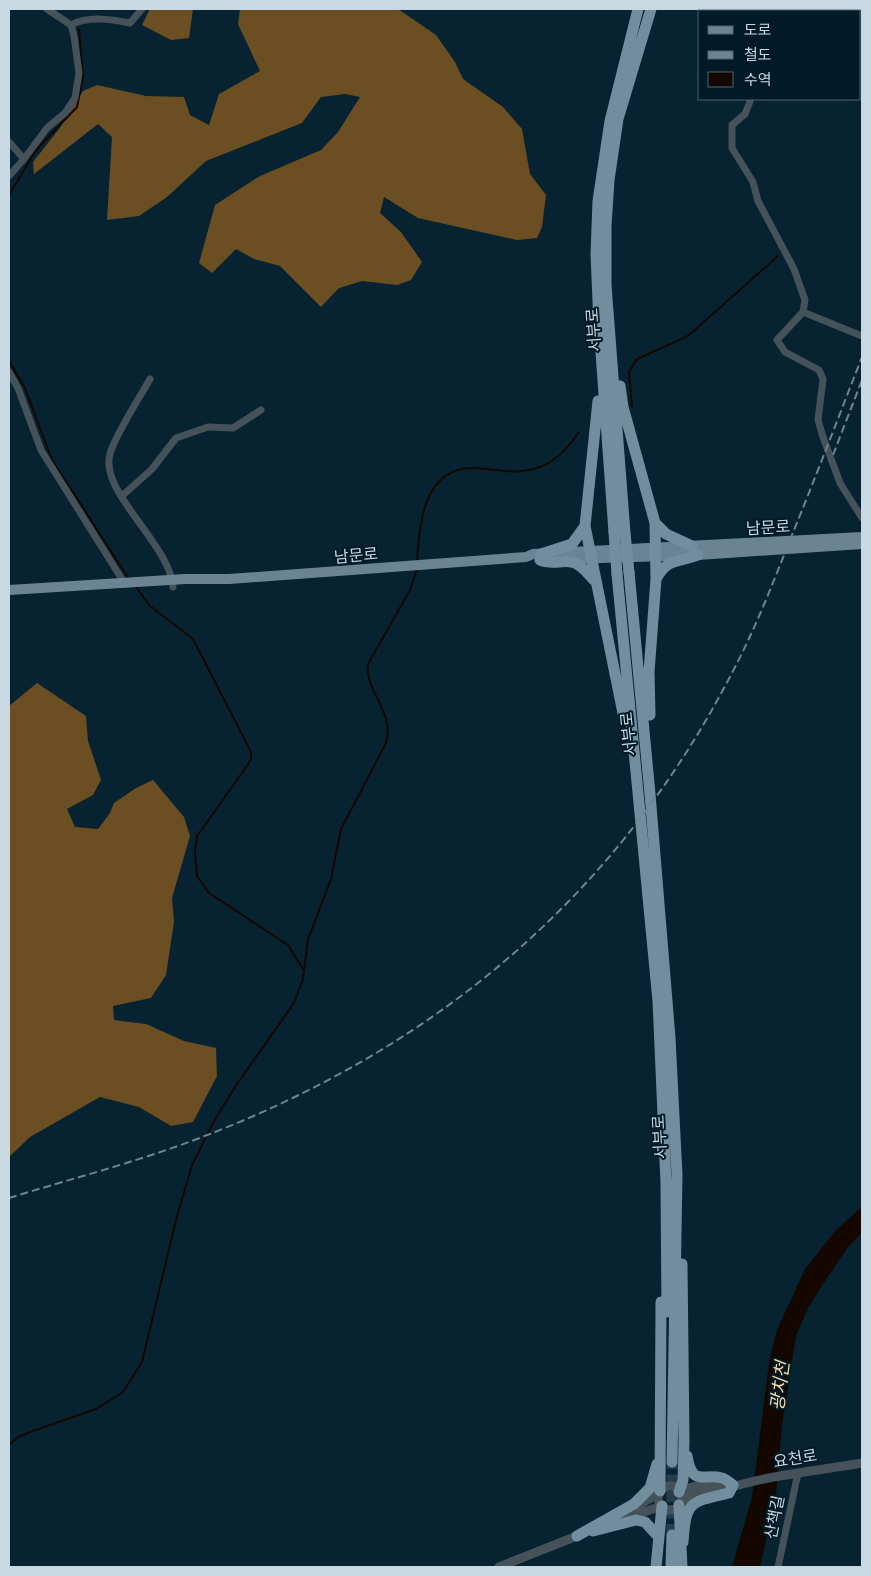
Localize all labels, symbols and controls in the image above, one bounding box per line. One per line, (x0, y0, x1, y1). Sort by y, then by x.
legend (698, 10, 861, 100)
text: 도로 (744, 21, 772, 39)
text: 철도 (744, 46, 772, 64)
text: 수역 (744, 71, 772, 89)
street label: 서부로 (582, 307, 605, 353)
street label: 남문로 (745, 517, 791, 538)
street label: 남문로 (333, 544, 379, 567)
street label: 서부로 (617, 711, 640, 757)
street label: 서부로 (649, 1114, 670, 1160)
water label: 광치천 (766, 1358, 793, 1412)
street label: 요천로 (772, 1446, 819, 1471)
street label: 산책길 (761, 1494, 788, 1541)

